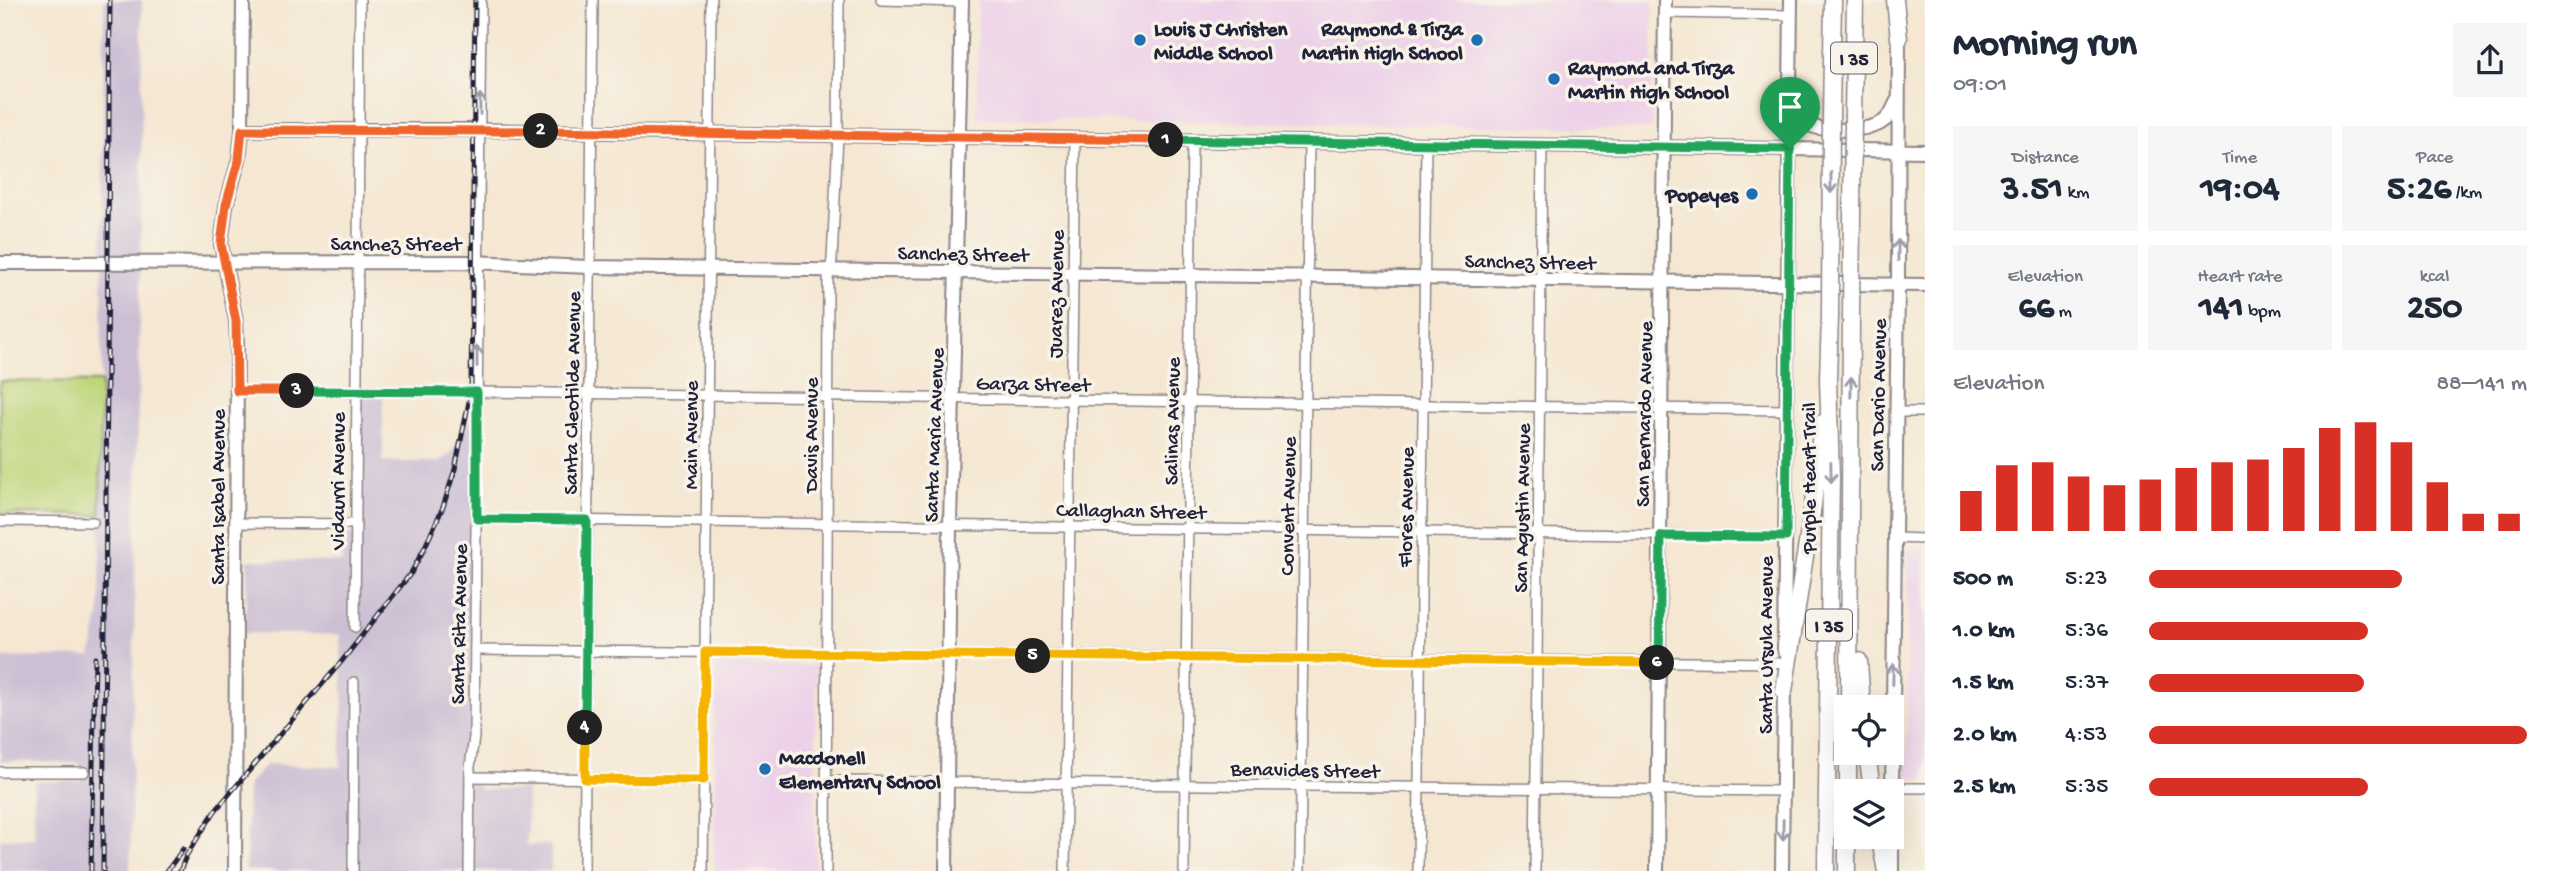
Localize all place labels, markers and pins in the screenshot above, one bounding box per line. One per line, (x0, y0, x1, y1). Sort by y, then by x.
place label: Louis J Christen Middle School (1154, 19, 1289, 68)
place label: Raymond & Tirza Martin High School (1302, 19, 1464, 68)
marker: Louis J Christen Middle School (1132, 32, 1148, 48)
marker: Raymond & Tirza Martin High School (1469, 32, 1485, 48)
place label: Raymond and Tirza Martin High School (1567, 58, 1735, 107)
marker: Raymond and Tirza Martin High School (1546, 71, 1562, 87)
pin (1760, 77, 1820, 149)
pin: 2 (524, 114, 558, 148)
pin: 1 (1148, 122, 1184, 158)
place label: Popeyes (1664, 185, 1739, 210)
marker: Popeyes (1744, 186, 1760, 202)
pin: 3 (280, 374, 314, 408)
pin: 5 (1016, 638, 1050, 674)
pin: 6 (1640, 646, 1674, 680)
pin: 4 (568, 710, 602, 746)
place label: Macdonell Elementary School (779, 748, 941, 797)
marker: Macdonell Elementary School (757, 761, 773, 777)

